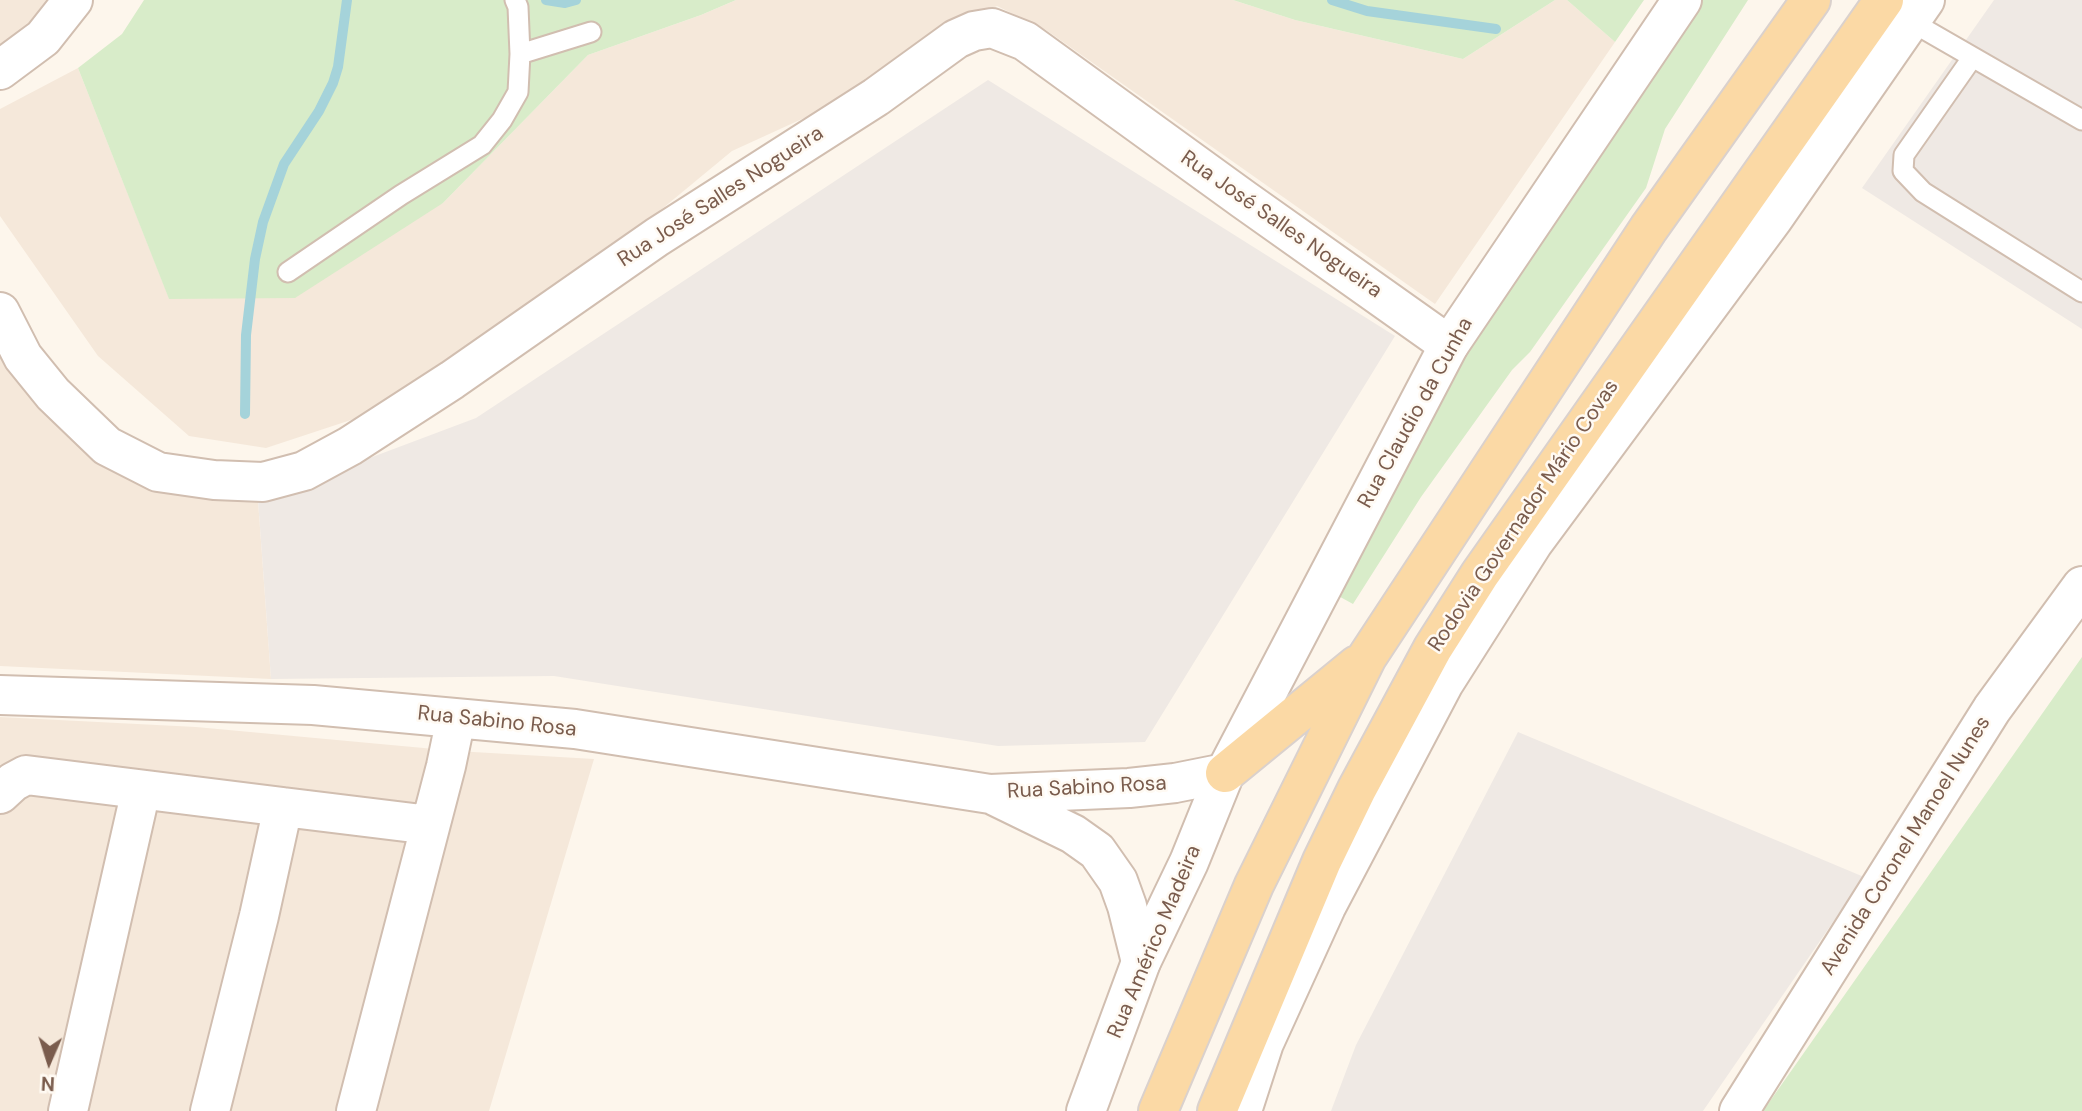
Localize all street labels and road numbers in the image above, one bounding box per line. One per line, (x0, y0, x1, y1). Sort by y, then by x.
street label: Rua José Salles Nogueira (613, 121, 829, 273)
street label: Rua José Salles Nogueira (1175, 146, 1387, 304)
street label: Rua Claudio da Cunha (1353, 313, 1479, 513)
street label: Rodovia Governador Mário Covas (1423, 375, 1625, 657)
street label: Rua Sabino Rosa (416, 701, 578, 743)
street label: Avenida Coronel Manoel Nunes (1816, 712, 1996, 980)
street label: Rua Sabino Rosa (1007, 771, 1167, 805)
street label: Rua Américo Madeira (1103, 842, 1207, 1042)

